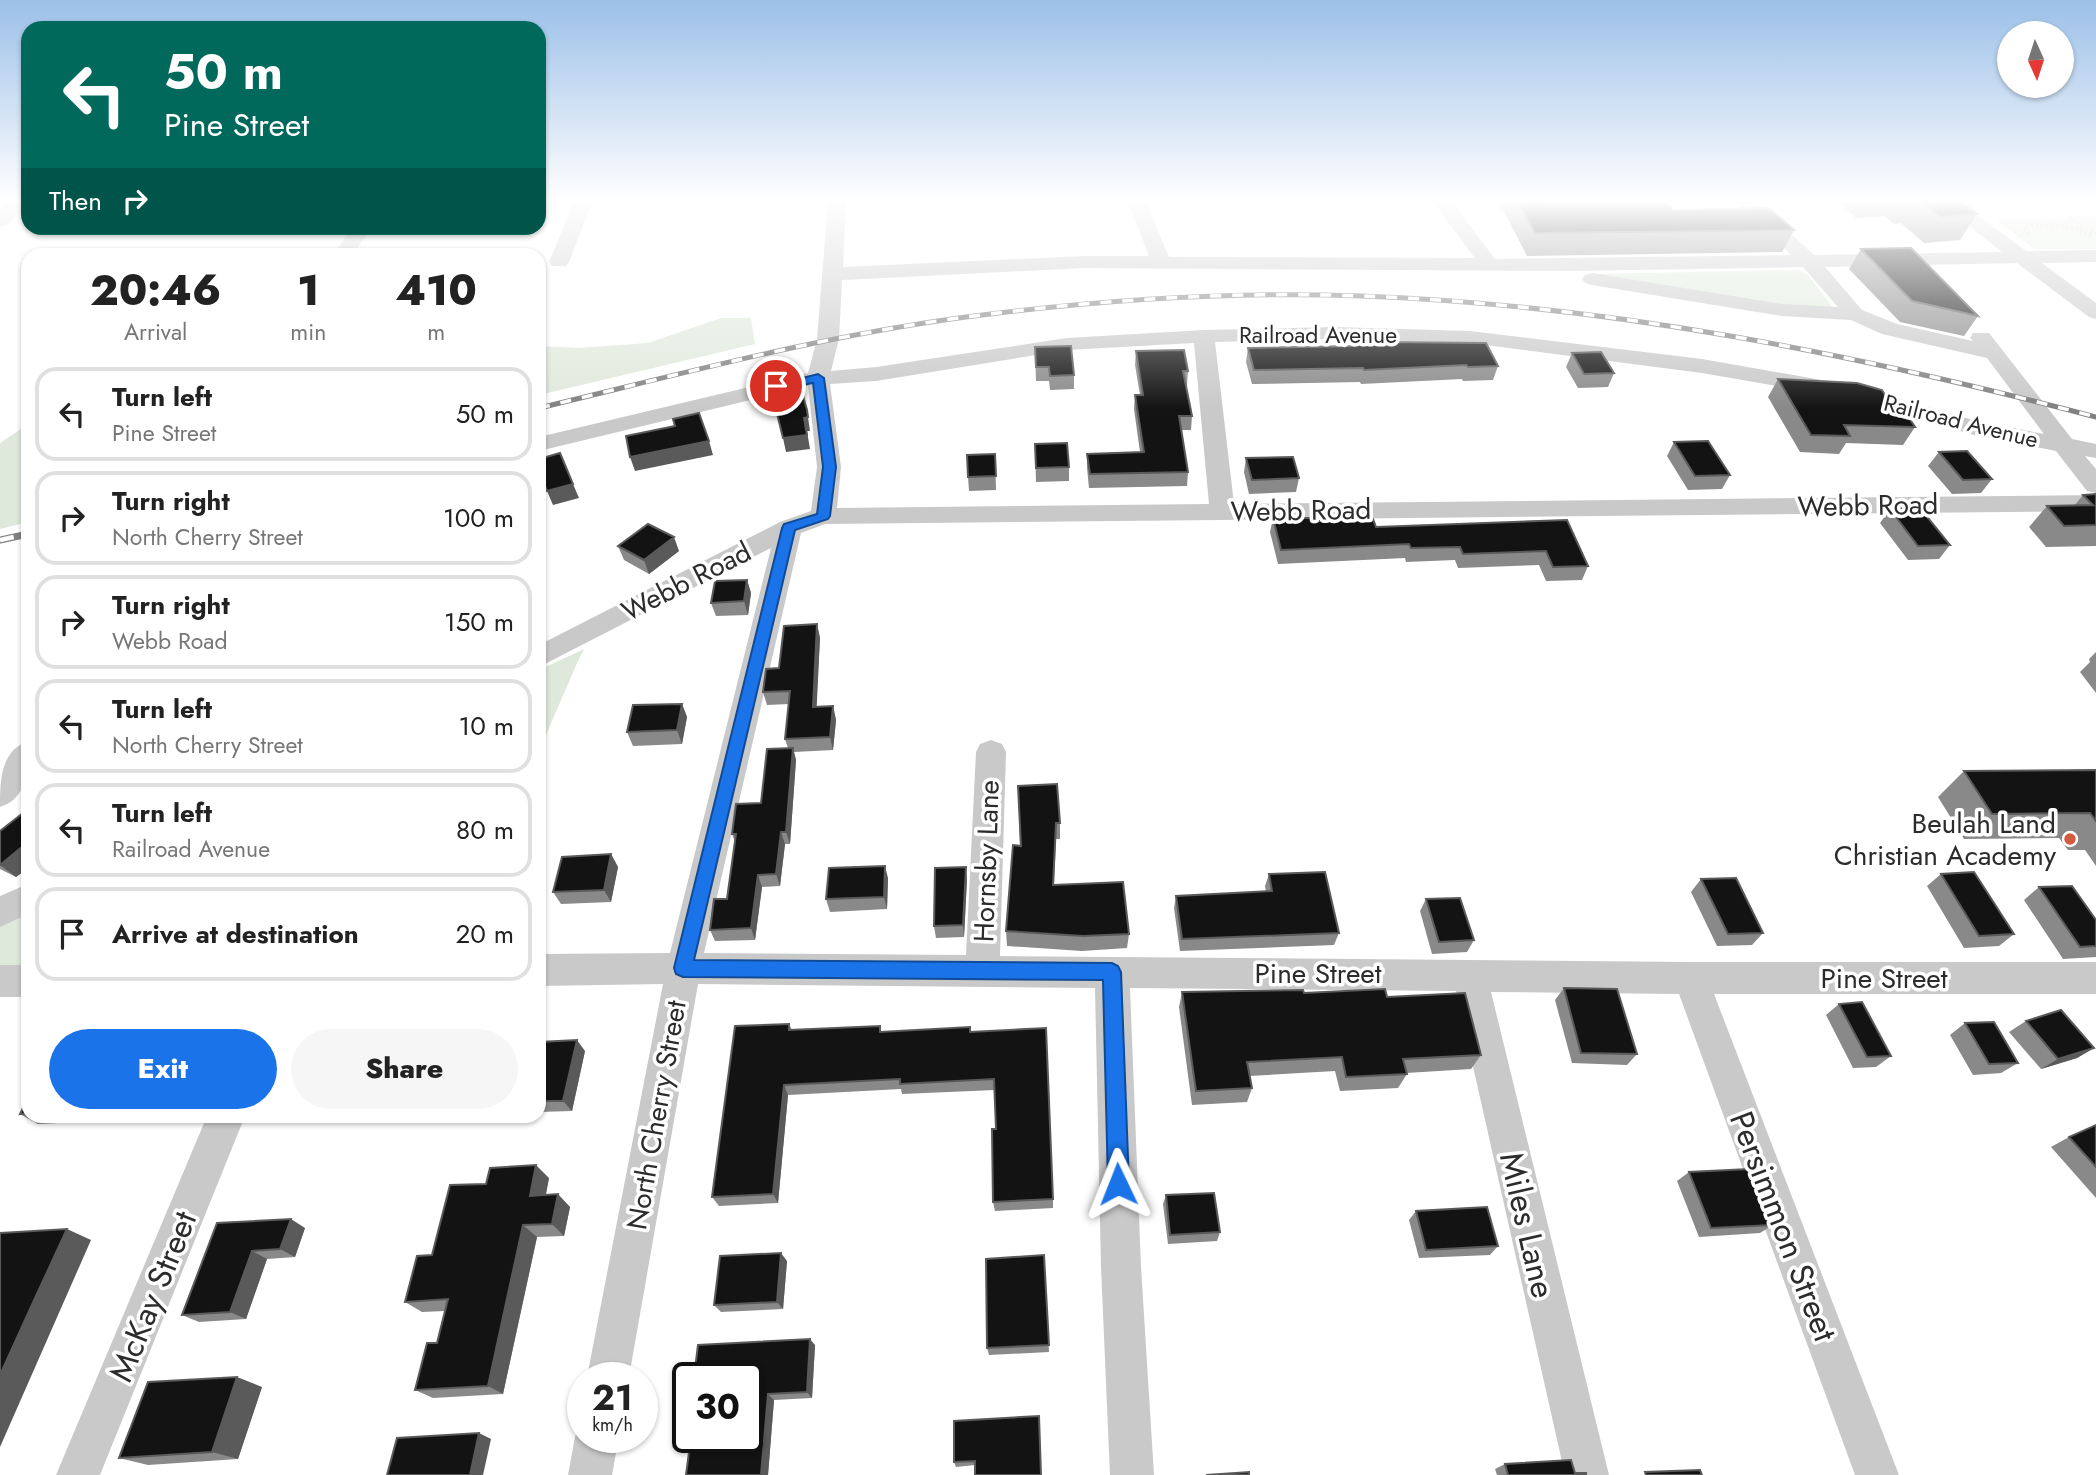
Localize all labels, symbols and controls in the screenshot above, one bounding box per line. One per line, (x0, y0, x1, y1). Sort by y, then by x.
north arrow (1997, 21, 2074, 98)
map controls (1997, 21, 2074, 98)
text: 50 m (164, 37, 283, 107)
icon: left (49, 49, 140, 140)
text: Pine Street (164, 102, 309, 148)
text: Then (49, 182, 102, 220)
icon: right (116, 182, 154, 220)
text: 20:46 (90, 260, 221, 321)
text: 1 (297, 260, 319, 321)
text: 410 (395, 260, 477, 321)
text: Arrival (124, 315, 187, 349)
text: min (290, 315, 326, 349)
text: m (427, 315, 445, 349)
street label: Railroad Avenue (1239, 318, 1397, 352)
pin (746, 356, 806, 416)
icon: arrive (757, 367, 795, 405)
text: Turn left (112, 378, 212, 416)
street label: Railroad Avenue (1880, 385, 2042, 457)
icon: left (53, 395, 91, 433)
text: 50 m (456, 395, 514, 433)
text: Pine Street (112, 416, 216, 450)
text: Turn right (112, 482, 230, 520)
street label: Webb Road (1797, 484, 1939, 527)
street label: Webb Road (1230, 489, 1372, 532)
icon: right (53, 499, 91, 537)
text: 100 m (443, 499, 514, 537)
text: North Cherry Street (112, 520, 303, 554)
street label: Webb Road (614, 531, 758, 632)
text: Turn right (112, 586, 230, 624)
icon: right (53, 603, 91, 641)
text: 150 m (444, 603, 514, 641)
text: Webb Road (112, 624, 228, 658)
text: Turn left (112, 690, 212, 728)
icon: left (53, 707, 91, 745)
text: 10 m (459, 707, 514, 745)
text: North Cherry Street (112, 728, 303, 762)
street label: Hornsby Lane (963, 779, 1010, 943)
text: Turn left (112, 794, 212, 832)
place label: Beulah Land Christian Academy (1834, 803, 2057, 876)
icon: left (53, 811, 91, 849)
text: 80 m (456, 811, 514, 849)
marker: Beulah Land Christian Academy (2062, 831, 2078, 847)
text: Railroad Avenue (112, 832, 270, 866)
icon: arrive (53, 915, 91, 953)
text: Arrive at destination (112, 915, 359, 953)
text: 20 m (456, 915, 514, 953)
street label: Pine Street (1255, 953, 1382, 994)
street label: Pine Street (1821, 958, 1948, 999)
street label: North Cherry Street (616, 997, 697, 1233)
button: Exit (49, 1029, 277, 1109)
button: Share (291, 1029, 518, 1109)
street label: Persimmon Street (1718, 1104, 1849, 1348)
position arrow (1081, 1147, 1155, 1221)
street label: Miles Lane (1488, 1148, 1567, 1303)
street label: McKay Street (97, 1204, 208, 1388)
speed limit sign: 30 (672, 1362, 763, 1453)
text: 21 (592, 1373, 633, 1423)
text: km/h (592, 1412, 633, 1438)

